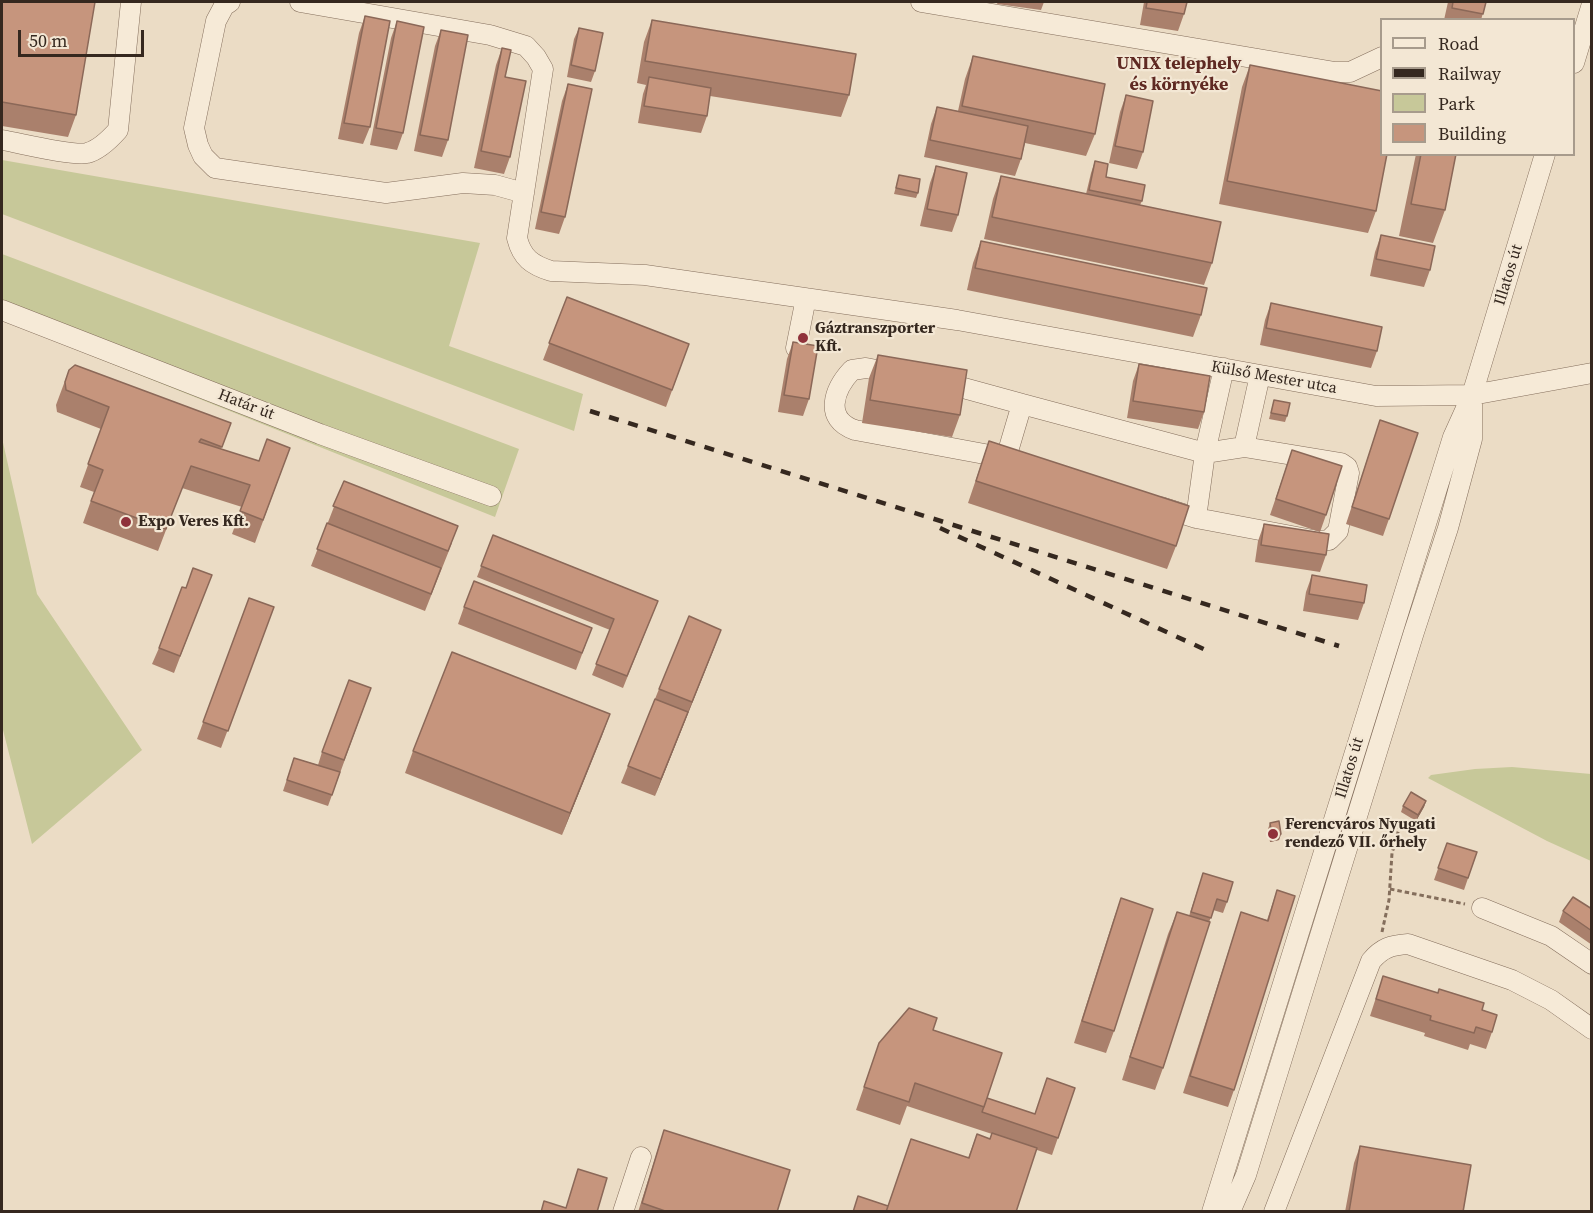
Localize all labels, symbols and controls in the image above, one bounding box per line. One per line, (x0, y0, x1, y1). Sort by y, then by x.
scale bar (21, 18, 147, 56)
legend (1380, 18, 1575, 156)
text: 50 m (29, 28, 67, 53)
text: Road (1438, 31, 1479, 56)
district label: UNIX telephely és környéke (1116, 53, 1242, 96)
text: Railway (1438, 61, 1501, 86)
text: Park (1438, 91, 1475, 116)
text: Building (1438, 121, 1506, 146)
street label: Illatos út (1491, 242, 1527, 308)
place label: Gáztranszporter Kft. (815, 319, 935, 357)
marker: Gáztranszporter Kft. (796, 331, 810, 345)
street label: Külső Mester utca (1210, 357, 1338, 399)
street label: Határ út (215, 386, 277, 424)
place label: Expo Veres Kft. (138, 512, 249, 532)
marker: Expo Veres Kft. (119, 515, 133, 529)
street label: Illatos út (1332, 735, 1368, 801)
place label: Ferencváros Nyugati rendező VII. őrhely (1285, 815, 1436, 853)
marker: Ferencváros Nyugati rendező VII. őrhely (1266, 827, 1280, 841)

